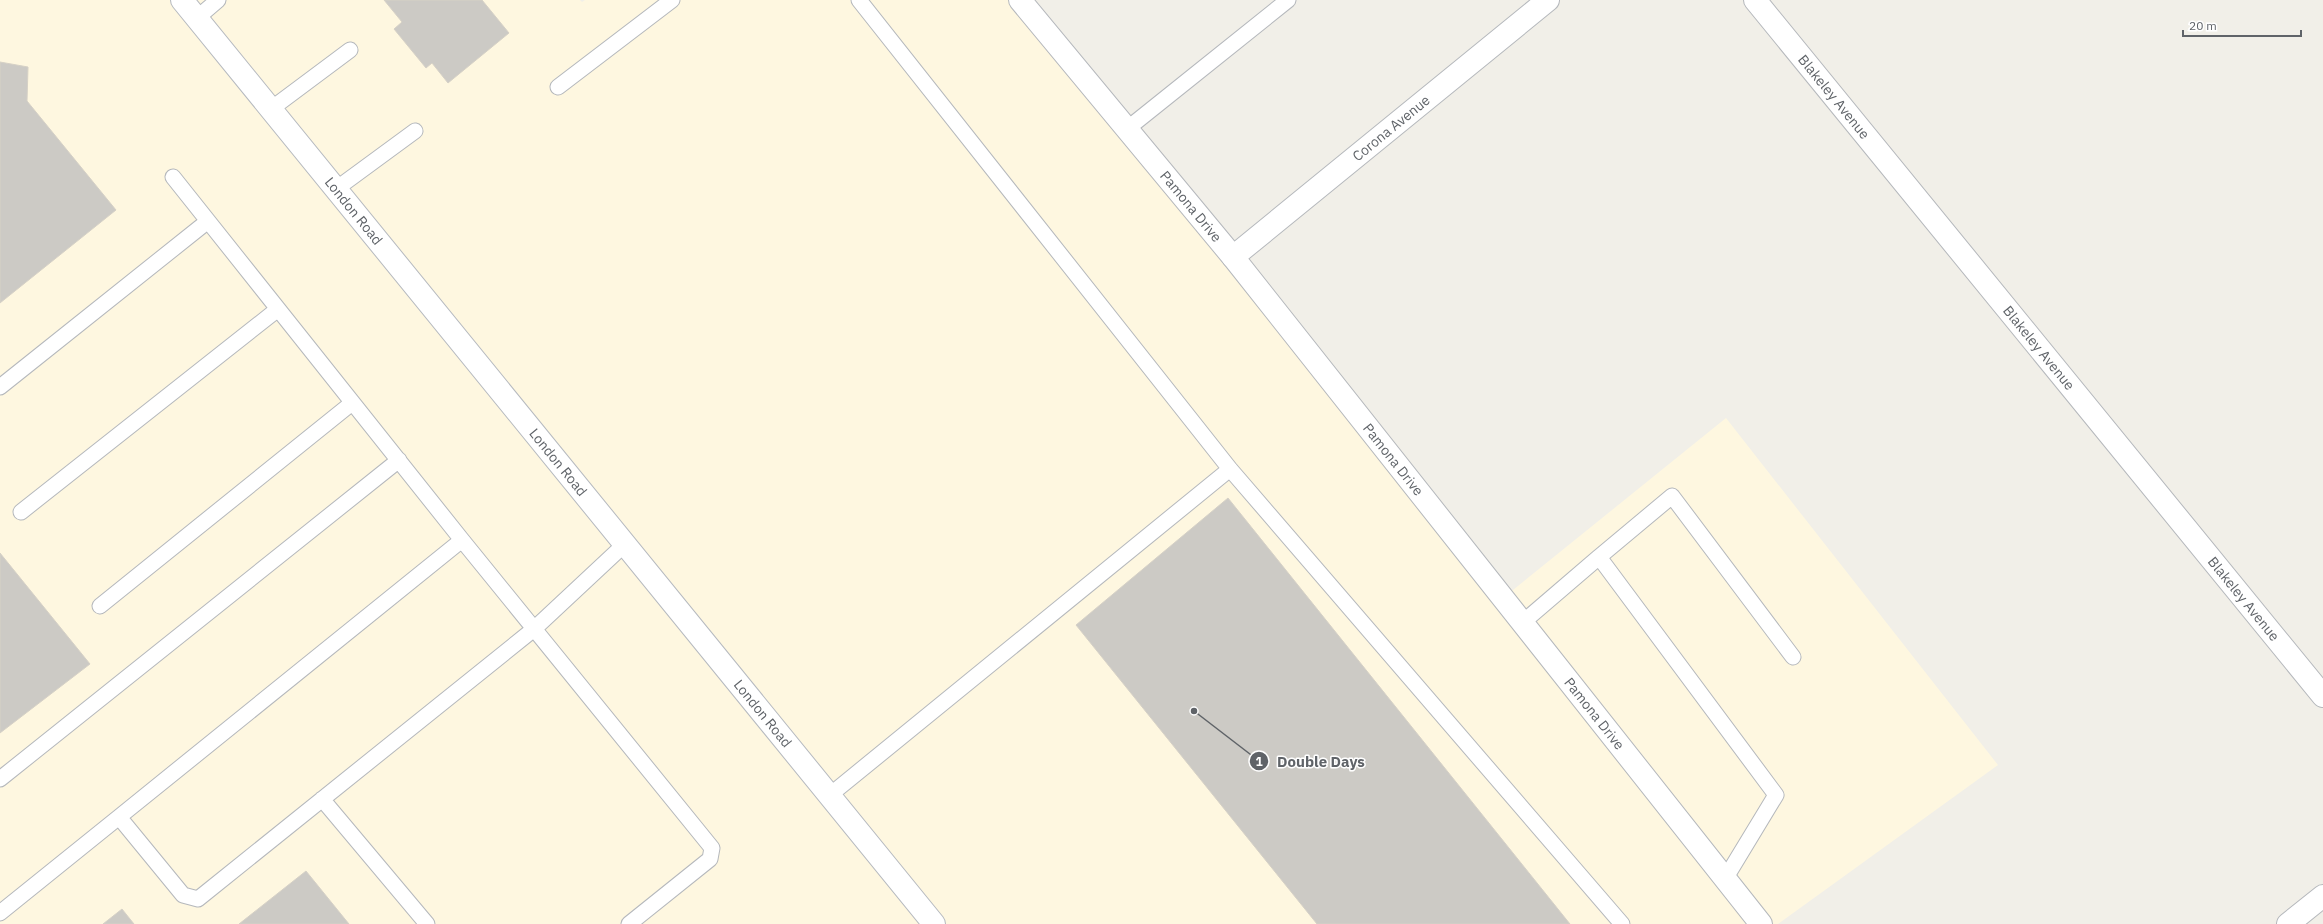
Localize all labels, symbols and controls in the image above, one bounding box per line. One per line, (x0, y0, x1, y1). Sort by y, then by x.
scale bar (2183, 12, 2301, 38)
text: 20 m (2189, 18, 2217, 33)
street label: Blakeley Avenue (1794, 51, 1874, 143)
street label: Corona Avenue (1349, 91, 1434, 165)
street label: Pamona Drive (1156, 167, 1226, 246)
street label: London Road (321, 173, 387, 248)
street label: Blakeley Avenue (1999, 302, 2079, 394)
street label: Pamona Drive (1359, 420, 1428, 499)
street label: London Road (525, 425, 591, 500)
street label: Blakeley Avenue (2204, 553, 2284, 645)
street label: Pamona Drive (1560, 674, 1629, 754)
street label: London Road (730, 676, 796, 751)
callout: Double Days (1249, 748, 1373, 775)
text: Double Days (1277, 752, 1365, 771)
text: 1 (1255, 754, 1263, 769)

